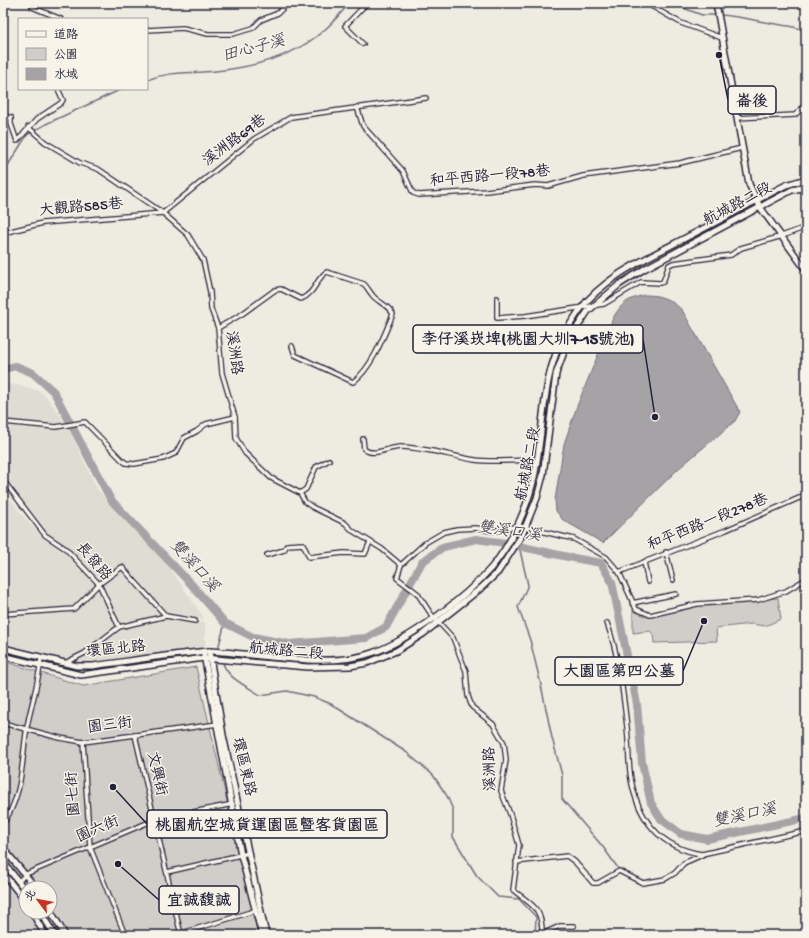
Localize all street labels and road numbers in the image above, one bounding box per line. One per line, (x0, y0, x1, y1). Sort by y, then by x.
street label: 溪洲路69巷 (200, 111, 270, 171)
street label: 和平西路一段78巷 (429, 163, 551, 191)
street label: 航城路二段 (700, 179, 775, 231)
street label: 大觀路585巷 (38, 195, 124, 221)
street label: 溪洲路 (221, 329, 245, 377)
street label: 航城路二段 (512, 425, 545, 503)
street label: 和平西路一段278巷 (645, 491, 771, 555)
street label: 長發路 (71, 539, 115, 585)
street label: 環區北路 (85, 638, 147, 662)
street label: 航城路二段 (248, 639, 324, 664)
street label: 園三街 (87, 714, 133, 738)
street label: 環區東路 (227, 736, 259, 798)
street label: 溪洲路 (482, 746, 500, 792)
street label: 文興街 (142, 750, 170, 798)
street label: 園七街 (63, 771, 85, 817)
street label: 園六街 (74, 813, 122, 847)

